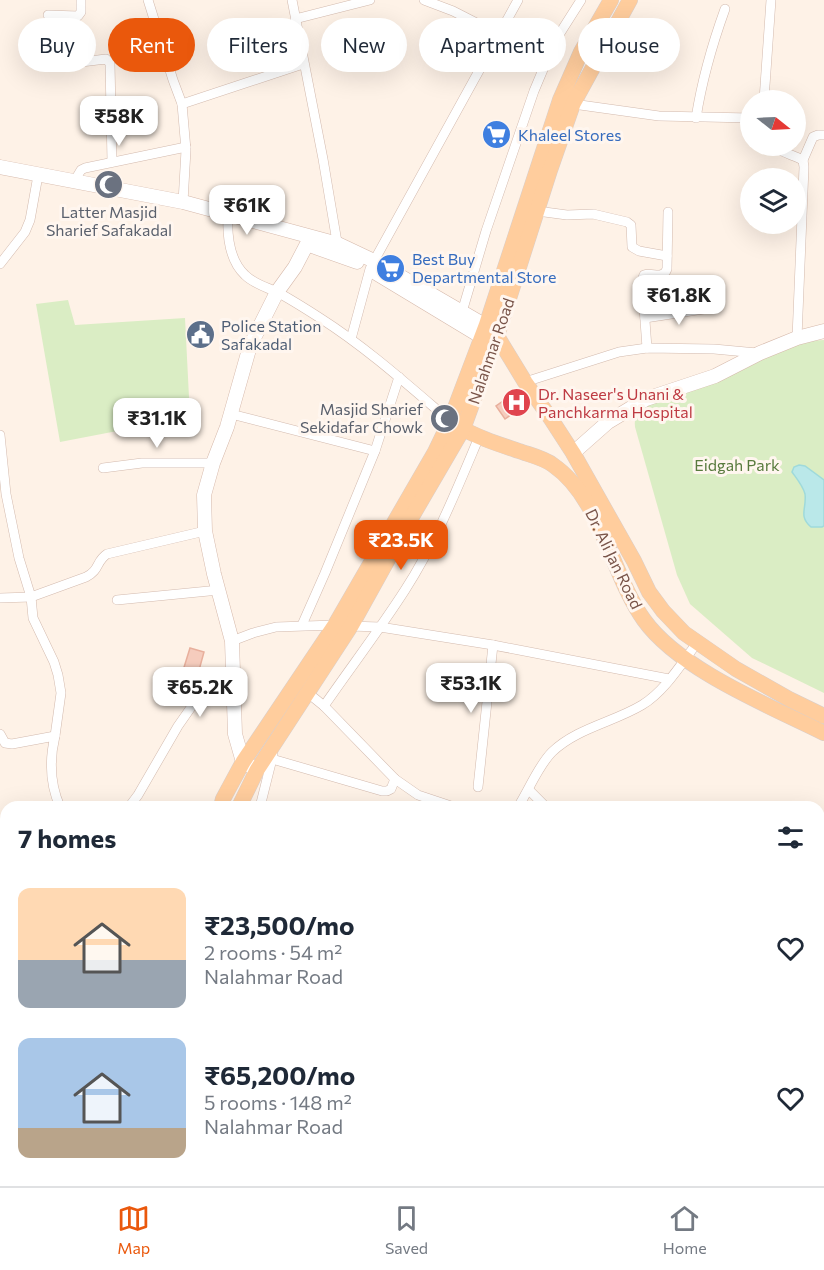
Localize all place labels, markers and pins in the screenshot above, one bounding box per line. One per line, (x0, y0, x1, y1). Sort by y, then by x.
pin: ₹58K (83, 96, 155, 147)
supermarket icon: Khaleel Stores (481, 119, 513, 151)
place label: Khaleel Stores (518, 125, 621, 144)
mosque icon: Latter Masjid Sharief Safakadal (93, 168, 125, 200)
pin: ₹61K (211, 185, 283, 236)
place label: Latter Masjid Sharief Safakadal (46, 202, 172, 239)
place label: Best Buy Departmental Store (412, 249, 556, 286)
supermarket icon: Best Buy Departmental Store (375, 252, 407, 284)
pin: ₹61.8K (630, 275, 728, 326)
place label: Police Station Safakadal (221, 316, 321, 353)
public building icon: Police Station Safakadal (184, 319, 216, 351)
place label: Dr. Naseer's Unani & Panchkarma Hospital (538, 384, 693, 421)
hospital icon: Dr. Naseer's Unani & Panchkarma Hospital (501, 387, 533, 419)
pin: ₹31.1K (108, 398, 206, 449)
place label: Masjid Sharief Sekidafar Chowk (300, 399, 424, 436)
mosque icon: Masjid Sharief Sekidafar Chowk (428, 402, 460, 434)
pin: ₹23.5K (352, 520, 450, 571)
pin: ₹53.1K (422, 663, 520, 714)
pin: ₹65.2K (151, 667, 249, 718)

